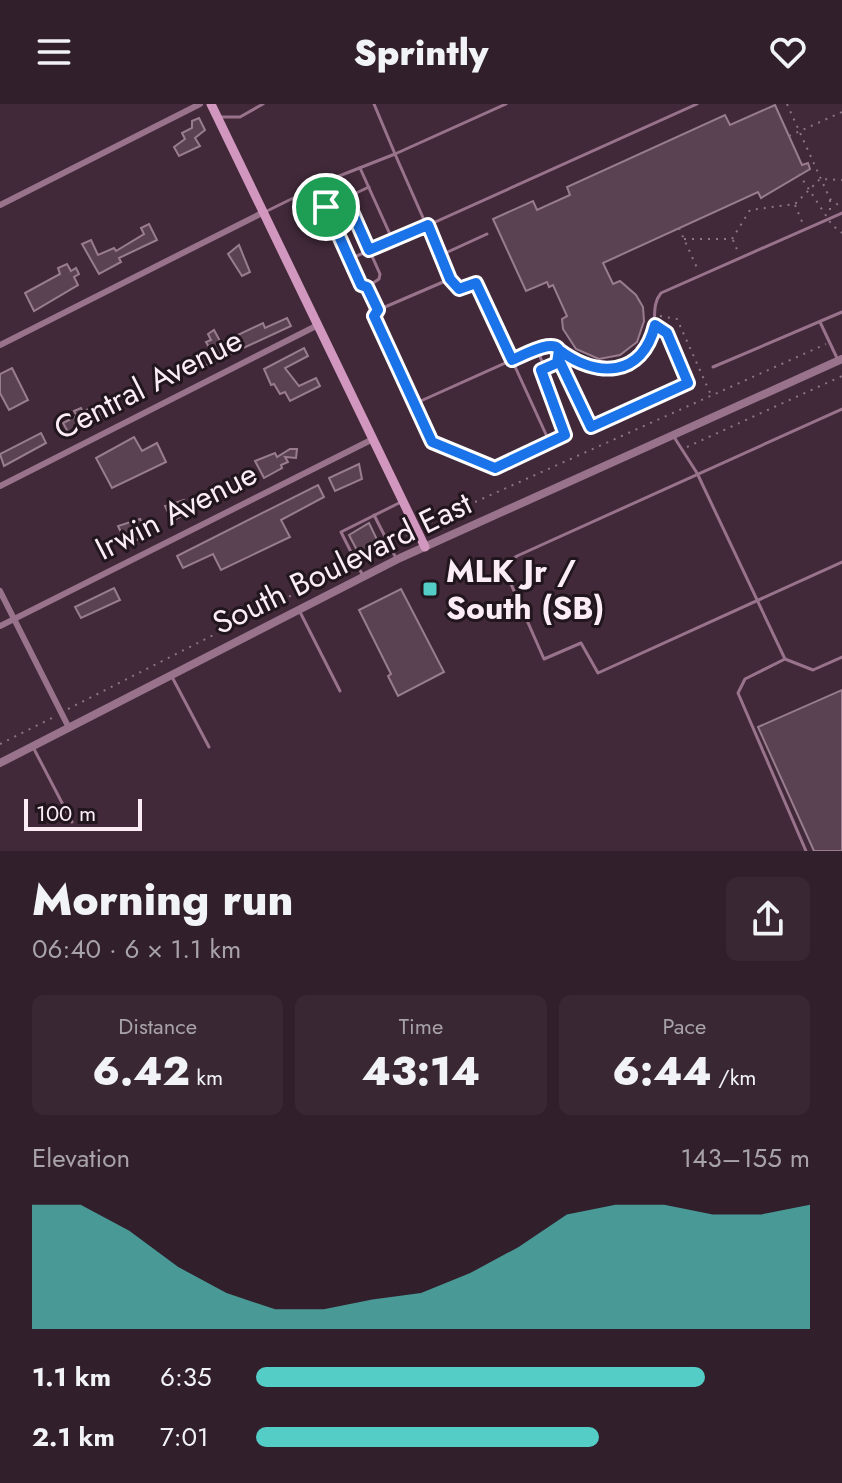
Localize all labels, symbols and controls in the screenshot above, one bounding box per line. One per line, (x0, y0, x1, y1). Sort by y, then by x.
text: Sprintly (353, 26, 489, 78)
icon: menu (32, 30, 76, 74)
icon: heart (766, 30, 810, 74)
pin (292, 173, 360, 241)
icon: arrive (304, 185, 348, 229)
street label: Central Avenue (46, 317, 250, 451)
street label: Irwin Avenue (87, 451, 265, 571)
street label: South Boulevard East (205, 480, 480, 646)
place label: MLK Jr / South (SB) (446, 548, 604, 631)
marker: MLK Jr / South (SB) (421, 580, 439, 598)
scale bar (24, 795, 142, 831)
text: 100 m (36, 797, 96, 829)
text: Morning run (32, 868, 294, 932)
button: share (726, 877, 810, 961)
text: 06:40 · 6 × 1.1 km (32, 930, 241, 968)
text: Distance (118, 1010, 197, 1042)
text: Time (399, 1010, 443, 1042)
text: Pace (662, 1010, 706, 1042)
text: 6.42 (92, 1042, 190, 1100)
text: 43:14 (362, 1042, 480, 1100)
text: 6:44 (612, 1042, 712, 1100)
text: km (190, 1061, 223, 1093)
text: /km (712, 1061, 757, 1093)
text: Elevation (32, 1139, 130, 1177)
text: 143–155 m (681, 1139, 810, 1177)
text: 1.1 km (32, 1358, 111, 1396)
text: 6:35 (160, 1358, 212, 1396)
text: 2.1 km (32, 1418, 115, 1456)
text: 7:01 (160, 1418, 209, 1456)

